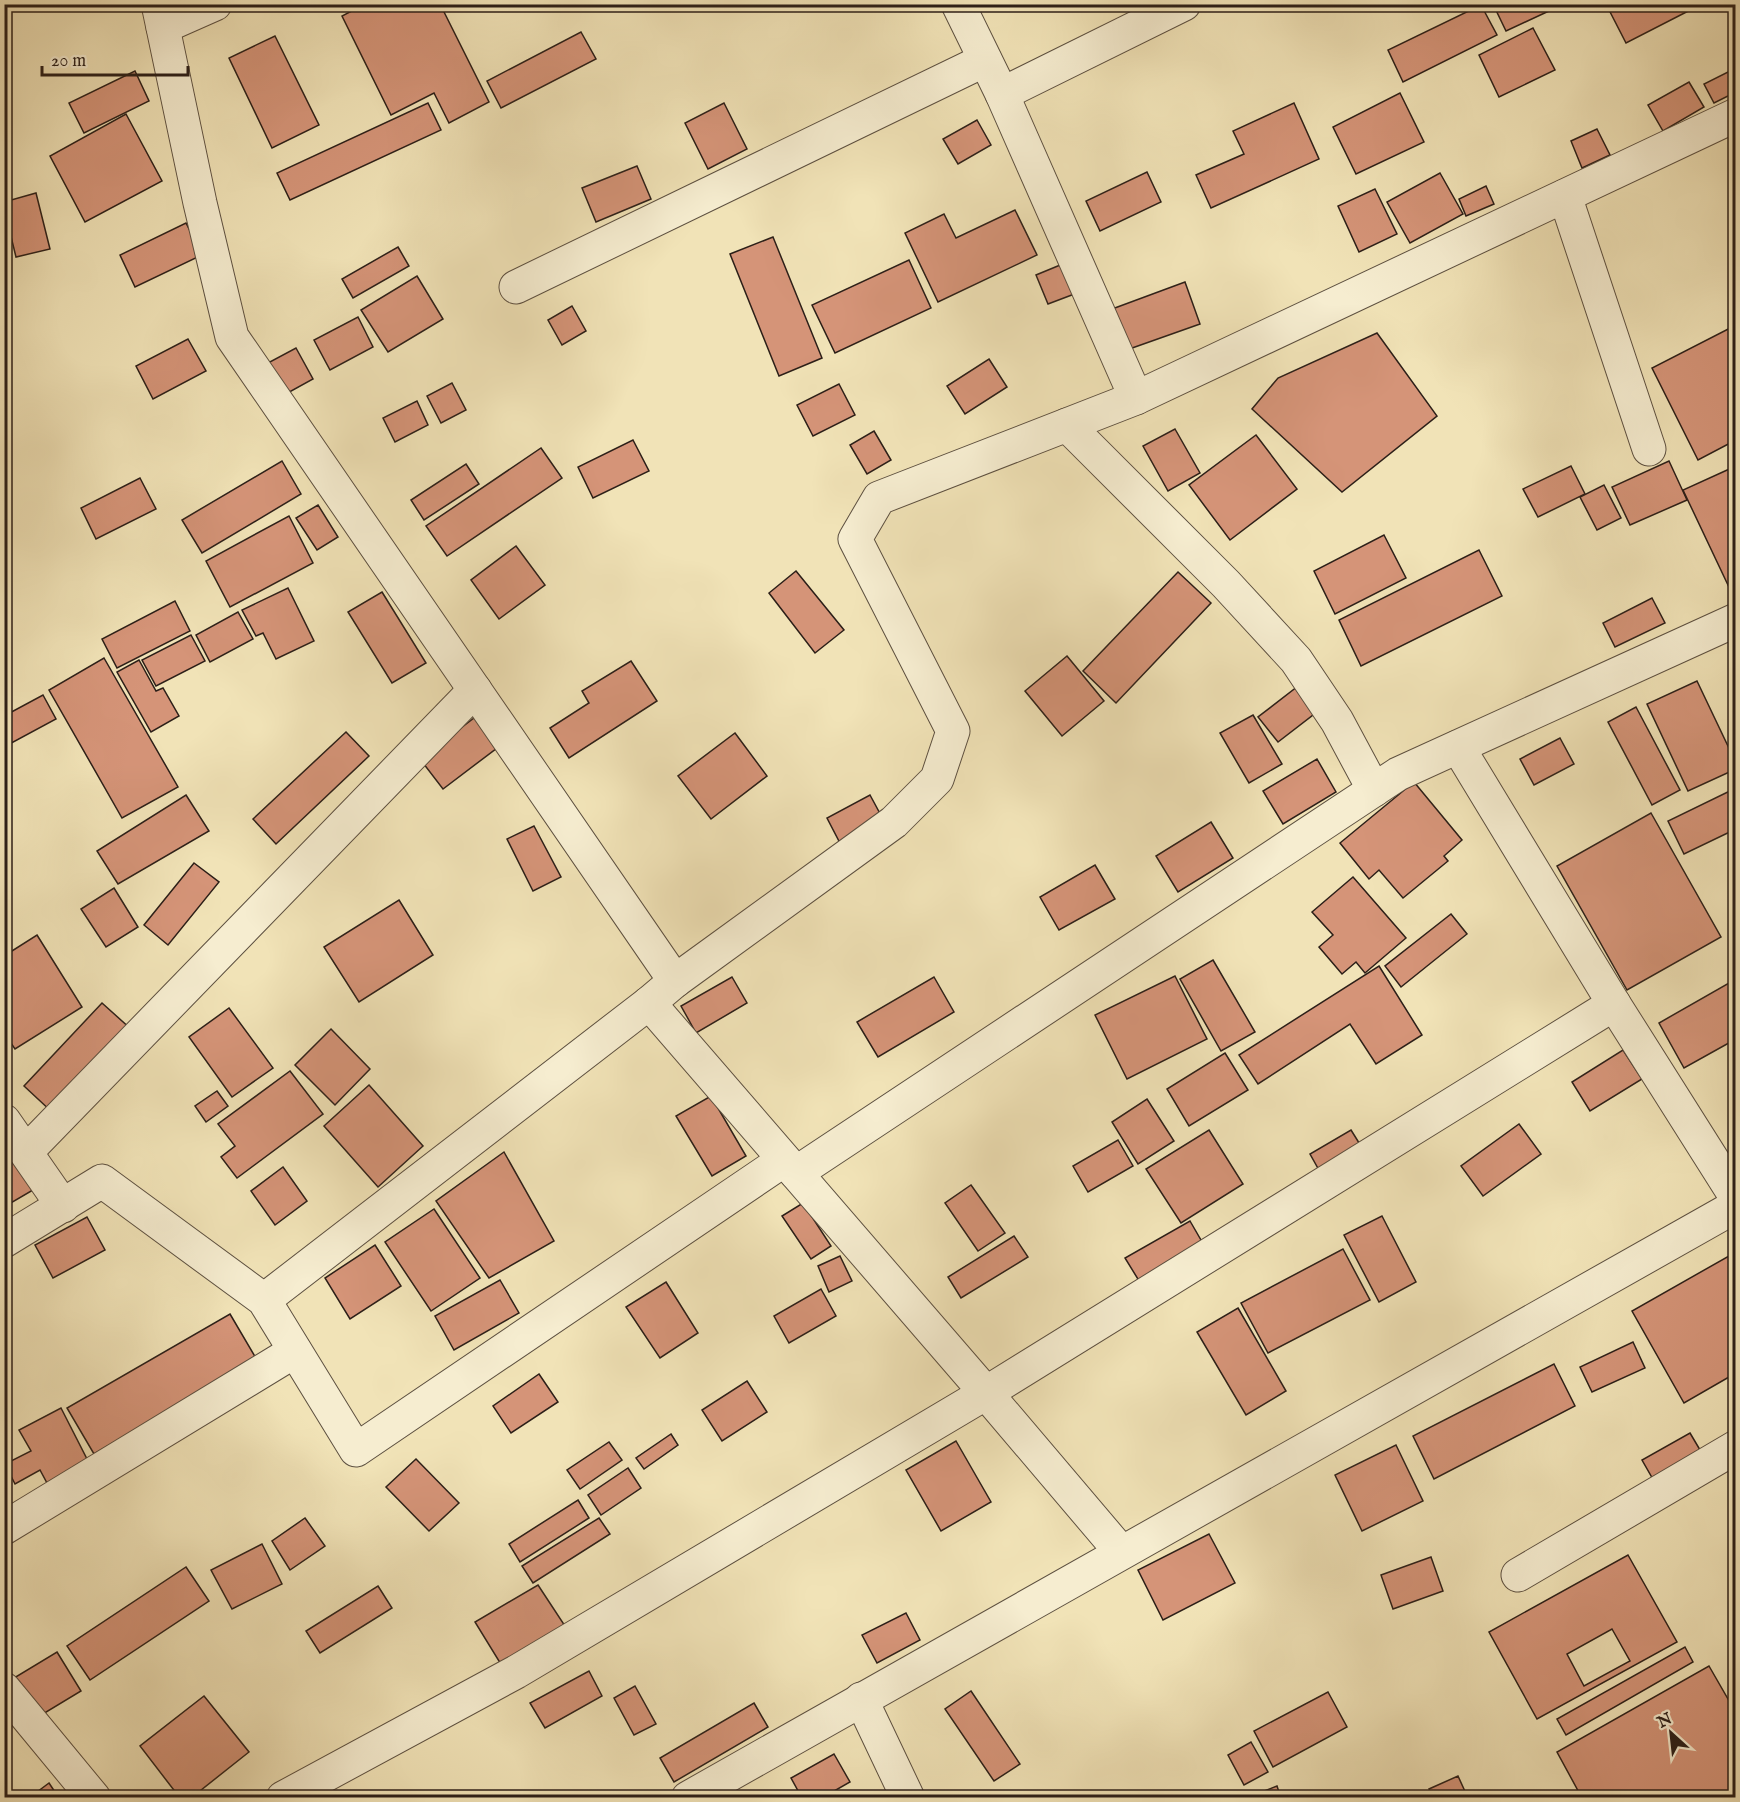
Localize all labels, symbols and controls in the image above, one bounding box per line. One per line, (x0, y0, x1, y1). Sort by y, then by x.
scale bar (42, 39, 188, 77)
text: 20 m (51, 50, 86, 73)
north arrow (1641, 1703, 1701, 1763)
text: N (1653, 1709, 1676, 1734)

